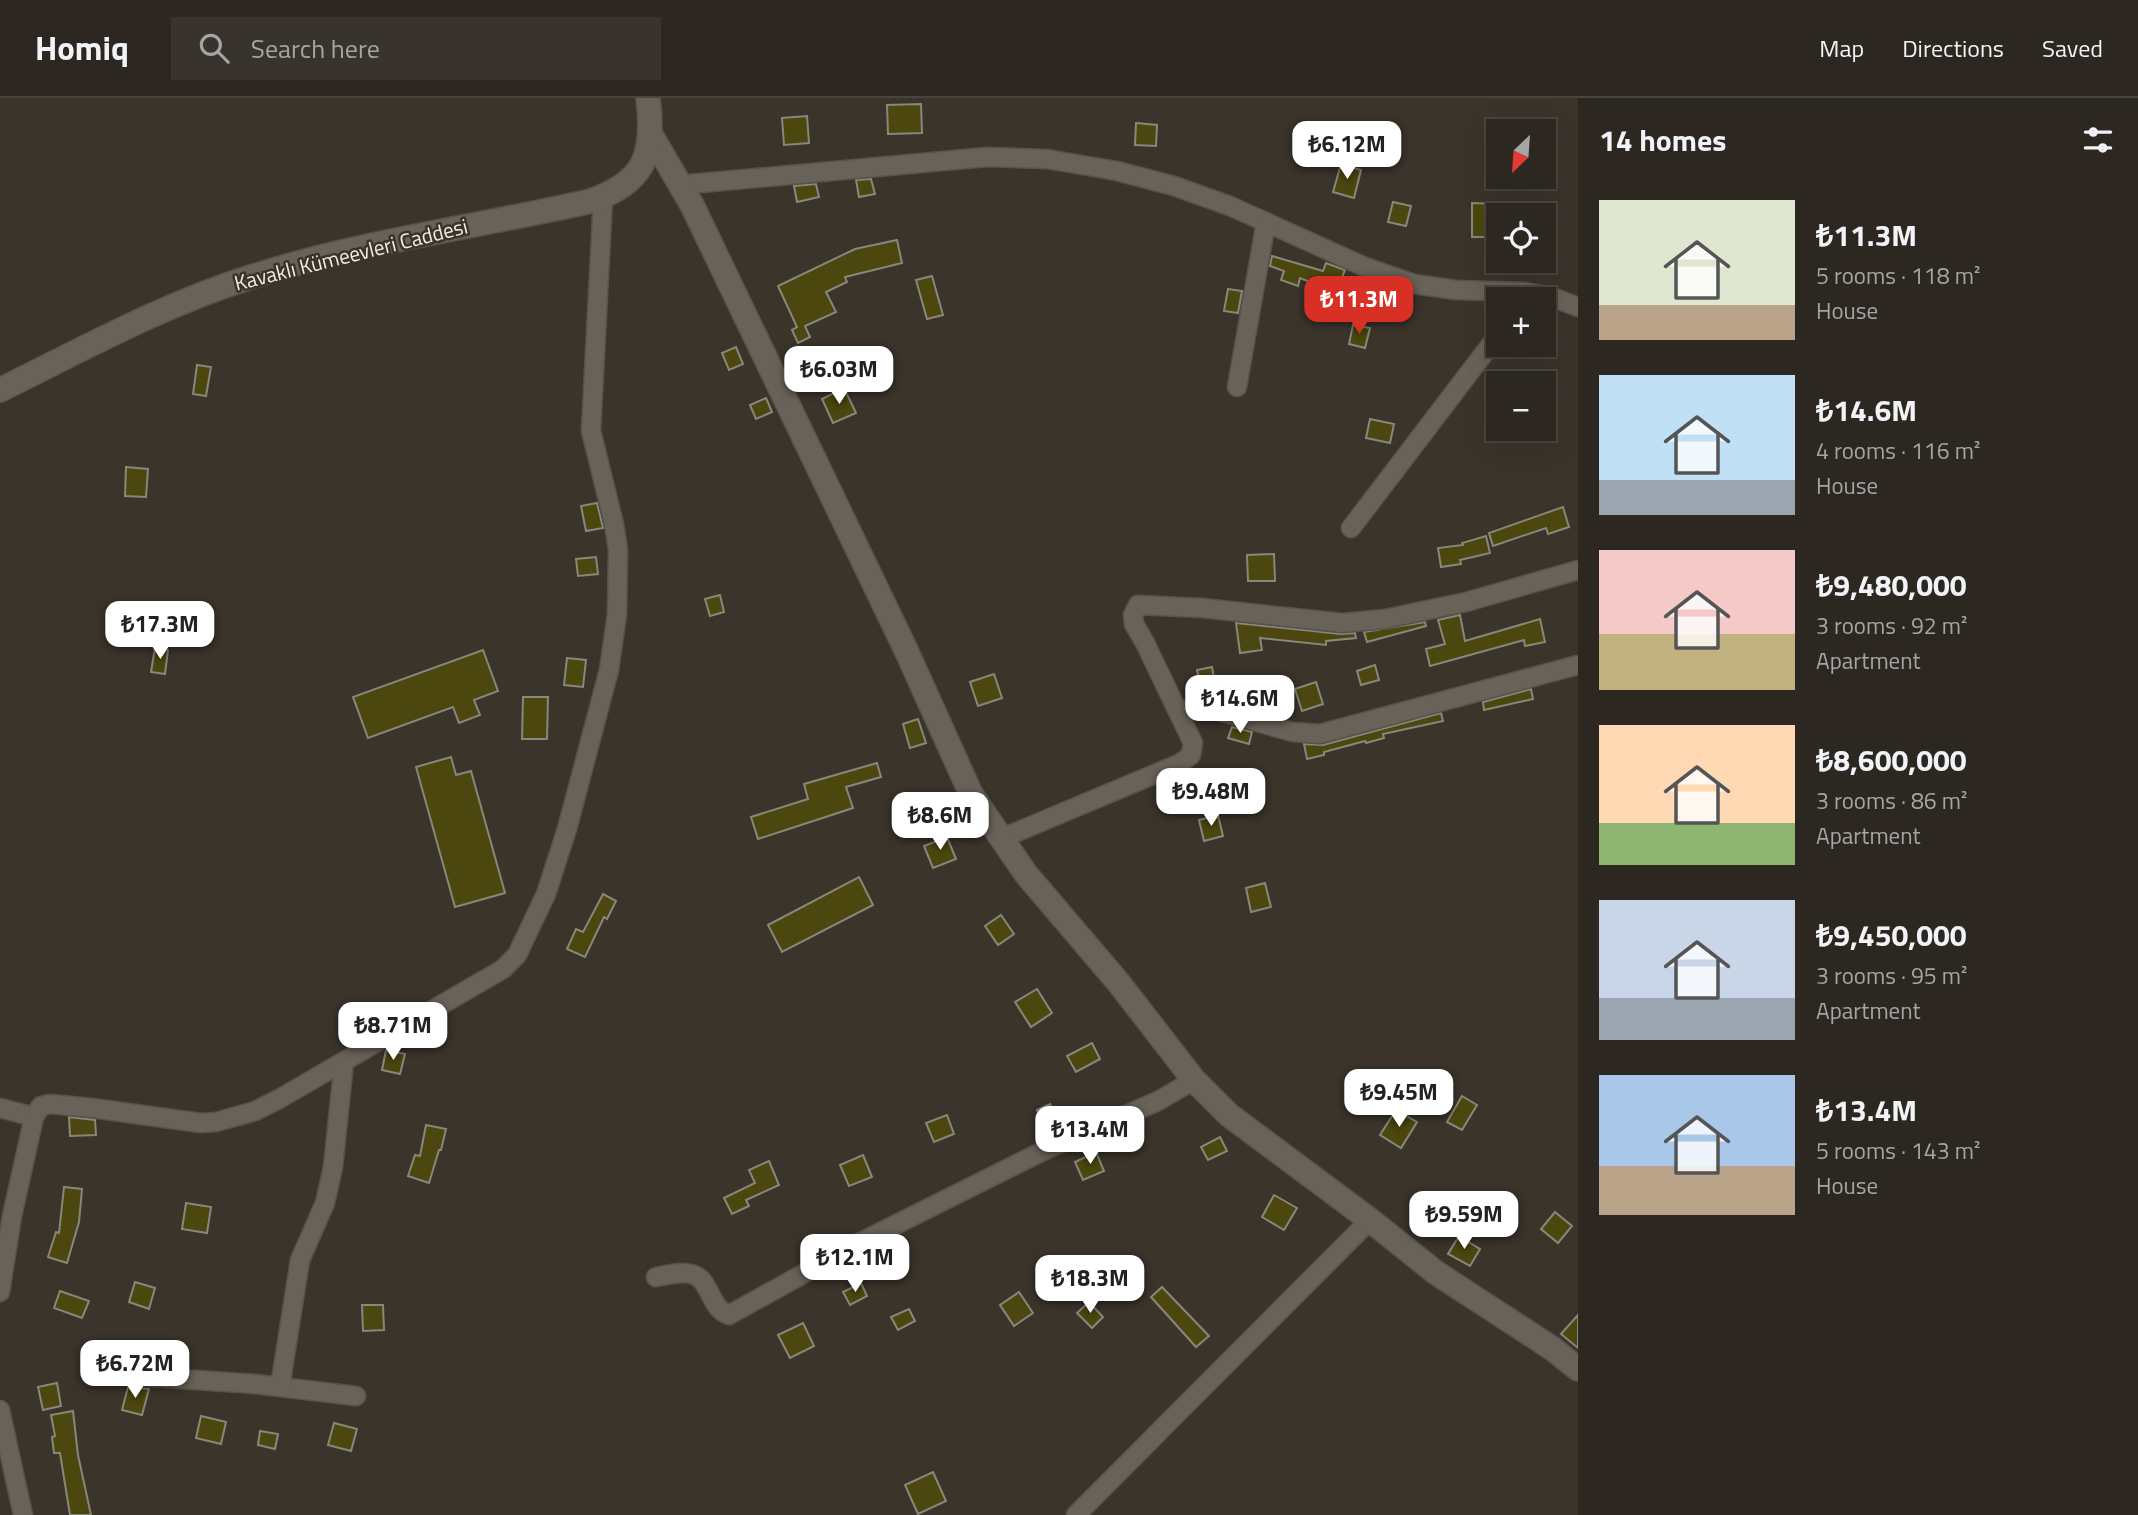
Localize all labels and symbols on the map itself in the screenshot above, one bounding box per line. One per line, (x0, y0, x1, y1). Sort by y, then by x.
north arrow (1486, 119, 1556, 189)
pin: ₺6.12M (1290, 122, 1404, 181)
street label: Kavaklı Kümeevleri Caddesi (231, 210, 471, 299)
pin: ₺11.3M (1302, 276, 1416, 336)
pin: ₺6.03M (782, 346, 896, 406)
pin: ₺17.3M (103, 602, 217, 661)
pin: ₺14.6M (1183, 676, 1297, 735)
pin: ₺9.48M (1154, 768, 1268, 828)
pin: ₺8.6M (891, 792, 989, 852)
pin: ₺8.71M (336, 1002, 450, 1062)
pin: ₺9.45M (1342, 1070, 1456, 1129)
pin: ₺13.4M (1033, 1107, 1147, 1166)
pin: ₺9.59M (1407, 1192, 1521, 1251)
pin: ₺12.1M (798, 1234, 912, 1294)
pin: ₺18.3M (1033, 1256, 1147, 1315)
pin: ₺6.72M (78, 1340, 192, 1400)

